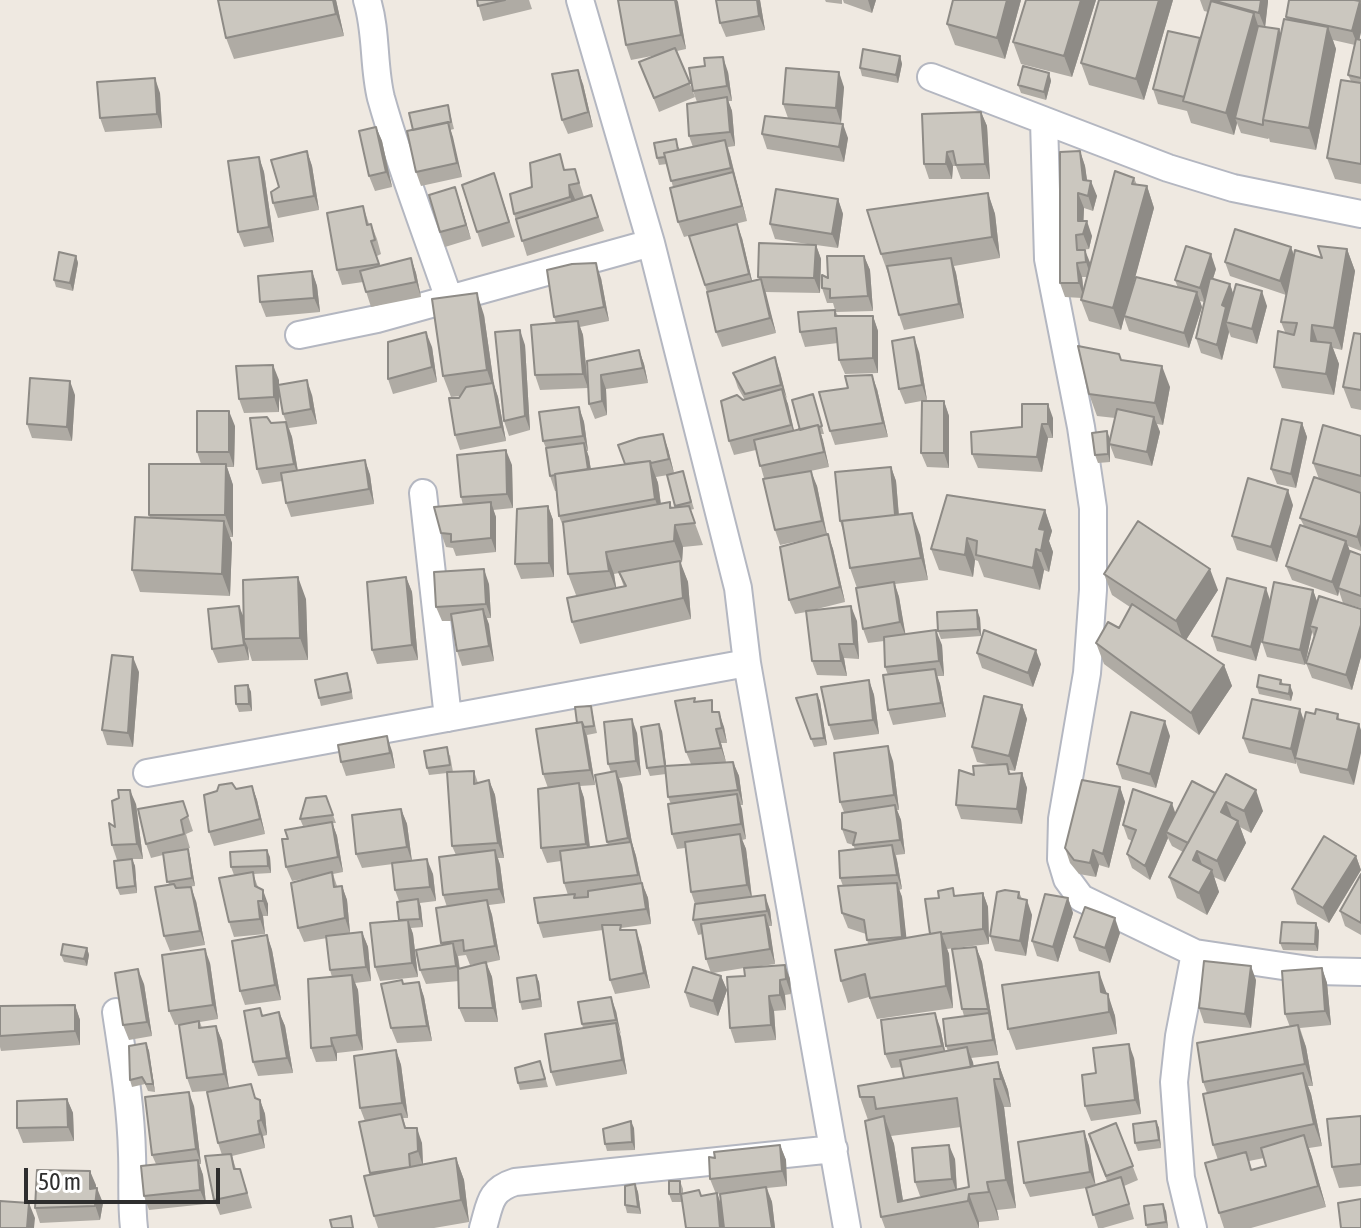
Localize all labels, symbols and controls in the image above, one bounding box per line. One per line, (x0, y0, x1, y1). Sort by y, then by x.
scale bar (28, 1152, 224, 1202)
text: 50 m (38, 1168, 81, 1195)

